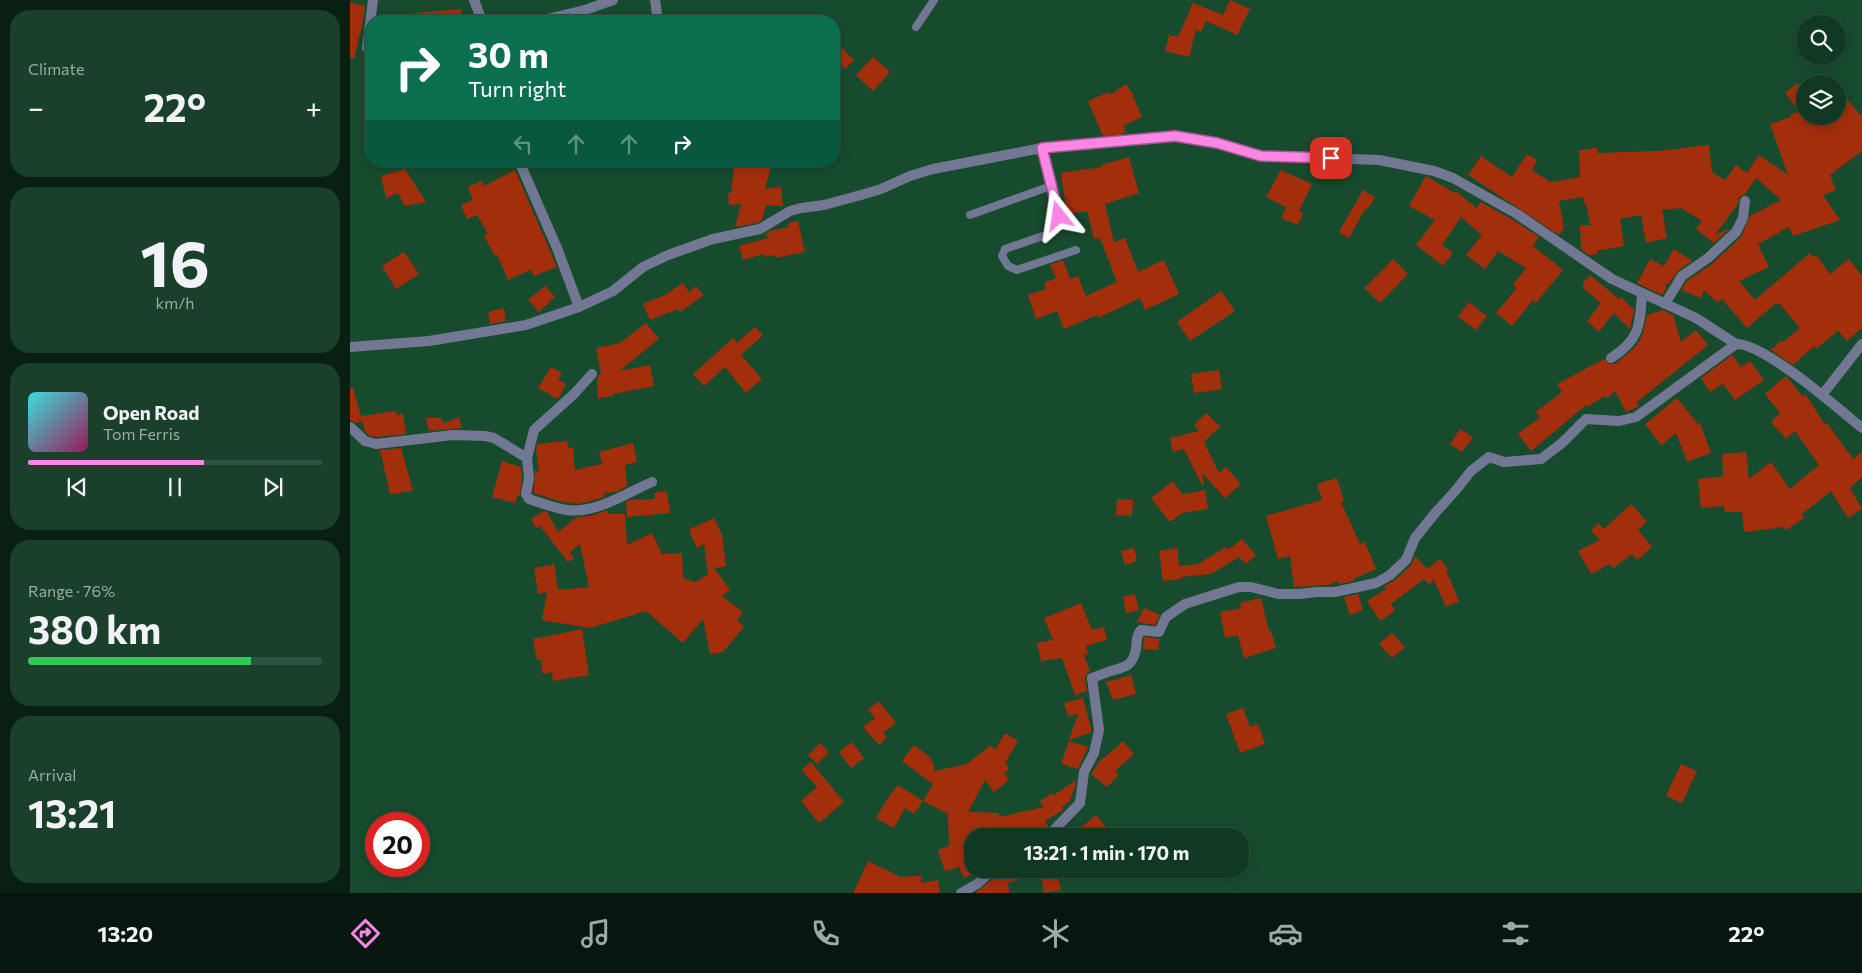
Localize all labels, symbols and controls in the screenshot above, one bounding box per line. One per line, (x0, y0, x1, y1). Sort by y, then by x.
map controls (1796, 15, 1846, 125)
button: search (1796, 15, 1846, 65)
text: 30 m (468, 32, 549, 75)
icon: right (385, 35, 450, 100)
text: Climate (28, 59, 84, 78)
text: Turn right (468, 75, 566, 102)
button: layers (1796, 75, 1846, 125)
text: 22° (143, 83, 206, 130)
text: − (28, 90, 44, 124)
text: + (306, 90, 322, 124)
icon: left (509, 130, 537, 158)
icon: ahead (562, 130, 590, 158)
icon: ahead (615, 130, 643, 158)
icon: right (668, 130, 696, 158)
pin (1310, 137, 1352, 179)
icon: arrive (1317, 144, 1345, 172)
position arrow (1032, 189, 1084, 241)
text: 16 (140, 221, 210, 300)
text: km/h (156, 293, 194, 312)
text: Open Road (103, 401, 199, 424)
text: Tom Ferris (103, 424, 180, 443)
icon: previous (63, 473, 91, 501)
icon: pause (161, 473, 189, 501)
icon: next (259, 473, 287, 501)
text: Range · 76% (28, 581, 115, 600)
text: 380 km (28, 605, 161, 652)
text: Arrival (28, 765, 76, 784)
text: 13:21 (28, 789, 116, 836)
speed limit sign: 20 (365, 812, 430, 877)
text: 13:21 · 1 min · 170 m (1024, 841, 1189, 864)
icon: directions (348, 916, 383, 951)
icon: music (578, 916, 613, 951)
icon: phone (808, 916, 843, 951)
icon: climate (1038, 916, 1073, 951)
icon: car (1268, 916, 1303, 951)
icon: filters (1498, 916, 1533, 951)
text: 13:20 (98, 920, 153, 947)
text: 22° (1728, 920, 1764, 947)

